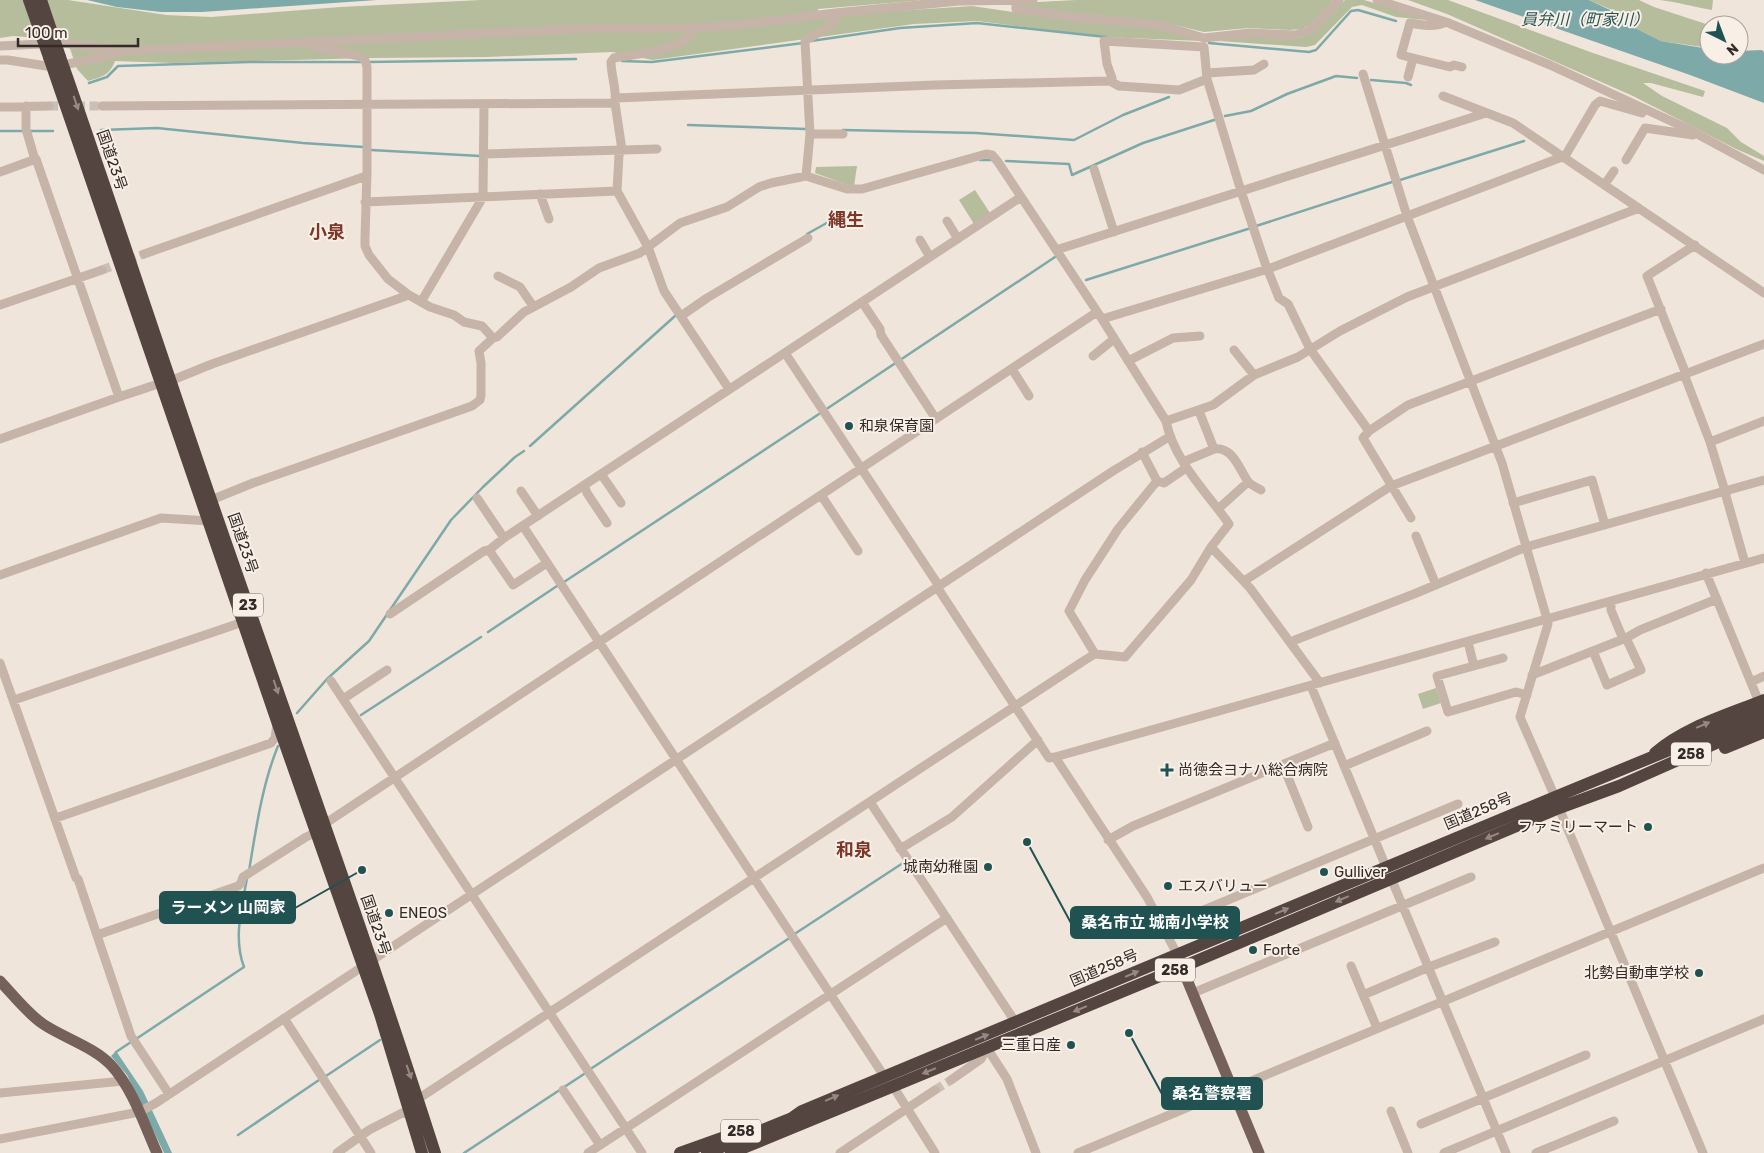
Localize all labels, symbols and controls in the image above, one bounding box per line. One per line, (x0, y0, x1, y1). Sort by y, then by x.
water label: 員弁川（町家川） (1521, 10, 1649, 29)
scale bar (18, 15, 138, 47)
north arrow (1699, 15, 1749, 65)
text: 100 m (25, 24, 67, 42)
text: N (1723, 40, 1742, 59)
one-way arrow (72, 96, 80, 111)
street label: 国道23号 (93, 127, 131, 193)
district label: 縄生 (828, 209, 864, 231)
district label: 小泉 (309, 221, 345, 243)
place label: 和泉保育園 (859, 417, 934, 435)
marker: 和泉保育園 (843, 420, 855, 432)
street label: 国道23号 (224, 510, 262, 576)
road number: 23 (233, 594, 263, 616)
one-way arrow (272, 680, 280, 695)
one-way arrow (1696, 720, 1710, 728)
road number: 258 (1671, 742, 1711, 766)
place label: 尚徳会ヨナハ総合病院 (1178, 761, 1328, 779)
marker: 尚徳会ヨナハ総合病院 (1160, 763, 1174, 777)
street label: 国道258号 (1441, 789, 1515, 833)
place label: ファミリーマート (1518, 818, 1638, 836)
marker: ファミリーマート (1642, 821, 1654, 833)
one-way arrow (1484, 832, 1499, 840)
district label: 和泉 (836, 839, 872, 861)
place label: 城南幼稚園 (903, 858, 978, 876)
marker: 城南幼稚園 (982, 861, 994, 873)
place label: Gulliver (1334, 863, 1387, 881)
marker: Gulliver (1318, 866, 1330, 878)
place label: エスバリュー (1178, 877, 1268, 895)
marker: エスバリュー (1162, 880, 1174, 892)
callout: ラーメン 山岡家 (160, 892, 295, 923)
street label: 国道23号 (357, 892, 395, 958)
one-way arrow (1335, 895, 1349, 903)
text: ラーメン 山岡家 (171, 898, 285, 917)
place label: ENEOS (399, 904, 447, 922)
one-way arrow (1275, 906, 1289, 914)
marker: ENEOS (383, 907, 395, 919)
callout: 桑名市立 城南小学校 (1071, 907, 1239, 938)
text: 桑名市立 城南小学校 (1081, 913, 1229, 932)
place label: Forte (1263, 941, 1300, 959)
marker: Forte (1247, 944, 1259, 956)
street label: 国道258号 (1067, 946, 1141, 990)
road number: 258 (1155, 958, 1195, 982)
place label: 北勢自動車学校 (1584, 964, 1689, 982)
marker: 北勢自動車学校 (1693, 967, 1705, 979)
one-way arrow (1125, 969, 1139, 977)
one-way arrow (1073, 1006, 1087, 1014)
one-way arrow (975, 1032, 989, 1040)
place label: 三重日産 (1001, 1036, 1061, 1054)
marker: 三重日産 (1065, 1039, 1077, 1051)
one-way arrow (406, 1065, 414, 1080)
one-way arrow (922, 1068, 937, 1075)
callout: 桑名警察署 (1162, 1078, 1262, 1109)
text: 桑名警察署 (1172, 1084, 1252, 1103)
one-way arrow (825, 1094, 839, 1102)
road number: 258 (721, 1120, 761, 1142)

